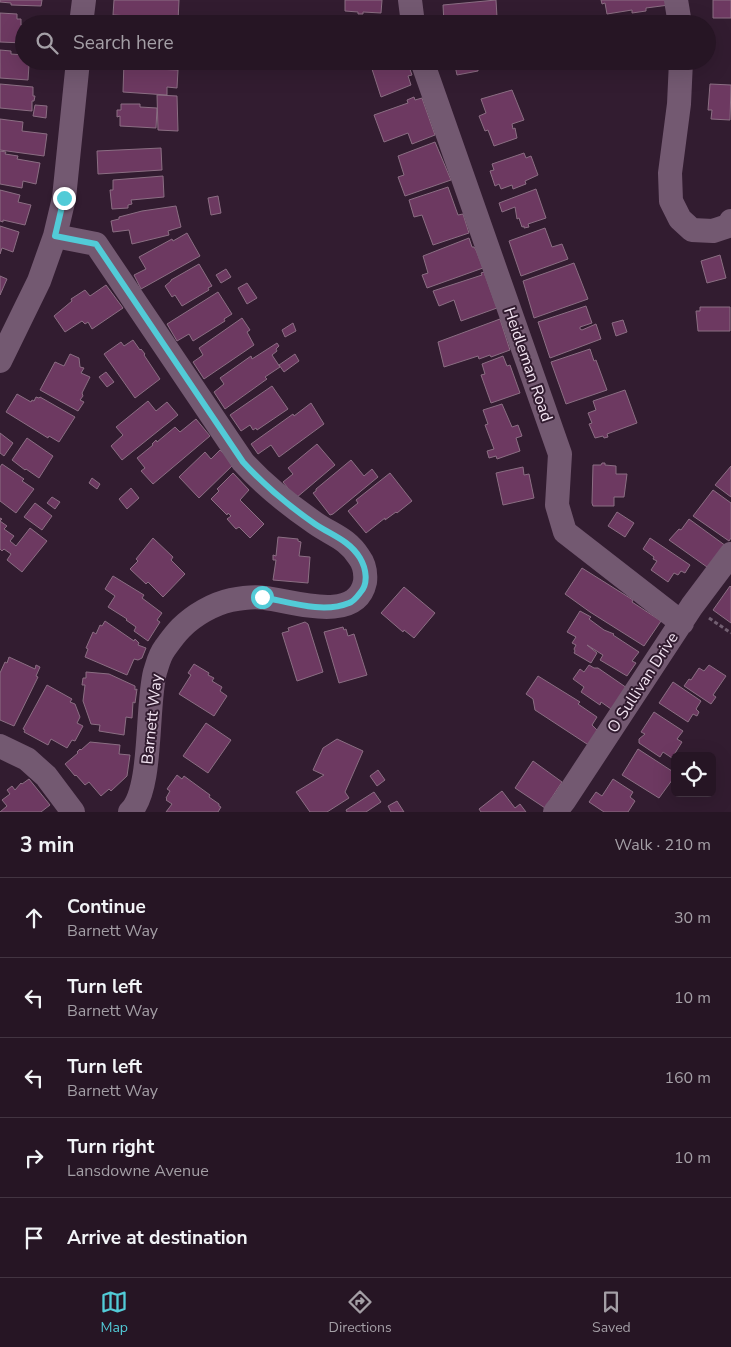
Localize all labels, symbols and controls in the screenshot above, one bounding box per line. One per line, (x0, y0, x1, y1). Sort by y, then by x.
search box (15, 15, 716, 70)
icon: search (33, 29, 61, 57)
text: Search here (73, 30, 174, 56)
route end (53, 187, 76, 210)
street label: Heidleman Road (498, 304, 558, 424)
route start (251, 586, 274, 609)
street label: O Sullivan Drive (602, 628, 684, 737)
street label: Barnett Way (136, 672, 168, 766)
map controls (671, 752, 716, 797)
button: locate (671, 752, 716, 797)
text: 3 min (20, 831, 74, 859)
text: Walk · 210 m (615, 834, 711, 856)
text: Continue (67, 894, 146, 920)
icon: ahead (20, 904, 48, 932)
text: 30 m (674, 907, 711, 929)
text: Barnett Way (67, 920, 158, 942)
text: Turn left (67, 974, 142, 1000)
icon: left (20, 984, 48, 1012)
text: 10 m (674, 987, 711, 1009)
text: Barnett Way (67, 1000, 158, 1022)
text: Turn left (67, 1054, 142, 1080)
icon: left (20, 1064, 48, 1092)
text: 160 m (664, 1067, 711, 1089)
text: Barnett Way (67, 1080, 158, 1102)
text: Turn right (67, 1134, 154, 1160)
icon: right (20, 1144, 48, 1172)
text: 10 m (674, 1147, 711, 1169)
text: Lansdowne Avenue (67, 1160, 209, 1182)
icon: arrive (20, 1224, 48, 1252)
text: Arrive at destination (67, 1225, 248, 1251)
tab: Map (100, 1288, 128, 1337)
tab: Directions (329, 1288, 392, 1337)
tab: Saved (592, 1288, 631, 1337)

